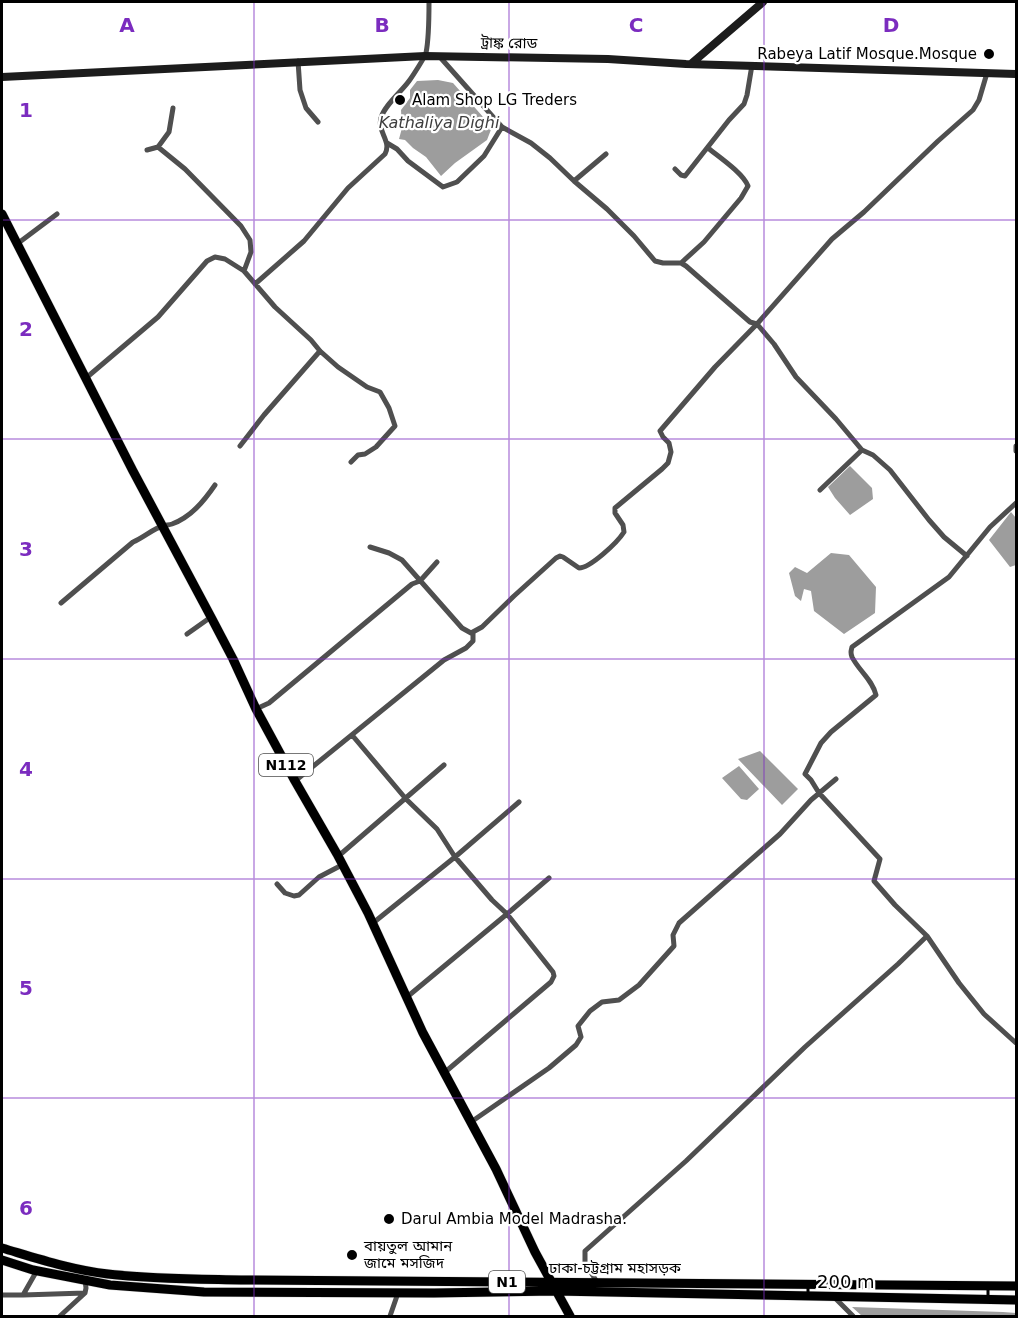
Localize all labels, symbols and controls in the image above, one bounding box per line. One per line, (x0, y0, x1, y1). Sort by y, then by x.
text: A (119, 13, 135, 37)
text: B (374, 13, 390, 37)
text: C (629, 13, 643, 37)
text: D (883, 13, 899, 37)
street label: ট্রাঙ্ক রোড (480, 33, 538, 52)
place label: Rabeya Latif Mosque.Mosque (757, 45, 977, 63)
marker: Rabeya Latif Mosque.Mosque (982, 47, 996, 61)
place label: Alam Shop LG Treders (412, 91, 577, 109)
marker: Alam Shop LG Treders (393, 93, 407, 107)
text: 1 (19, 98, 33, 122)
water label: Kathaliya Dighi (379, 113, 500, 132)
text: 2 (19, 317, 33, 341)
text: 3 (19, 537, 33, 561)
road number: N112 (259, 754, 313, 776)
text: 4 (19, 757, 33, 781)
text: 5 (19, 976, 33, 1000)
text: 6 (19, 1196, 33, 1220)
place label: Darul Ambia Model Madrasha. (401, 1210, 627, 1228)
marker: Darul Ambia Model Madrasha. (382, 1212, 396, 1226)
place label: বায়তুল আমান জামে মসজিদ (363, 1237, 453, 1272)
marker: বায়তুল আমান জামে মসজিদ (345, 1248, 359, 1262)
street label: ঢাকা-চট্টগ্রাম মহাসড়ক (548, 1259, 682, 1277)
scale bar (808, 1261, 988, 1299)
road number: N1 (489, 1271, 525, 1293)
text: 200 m (817, 1271, 875, 1292)

